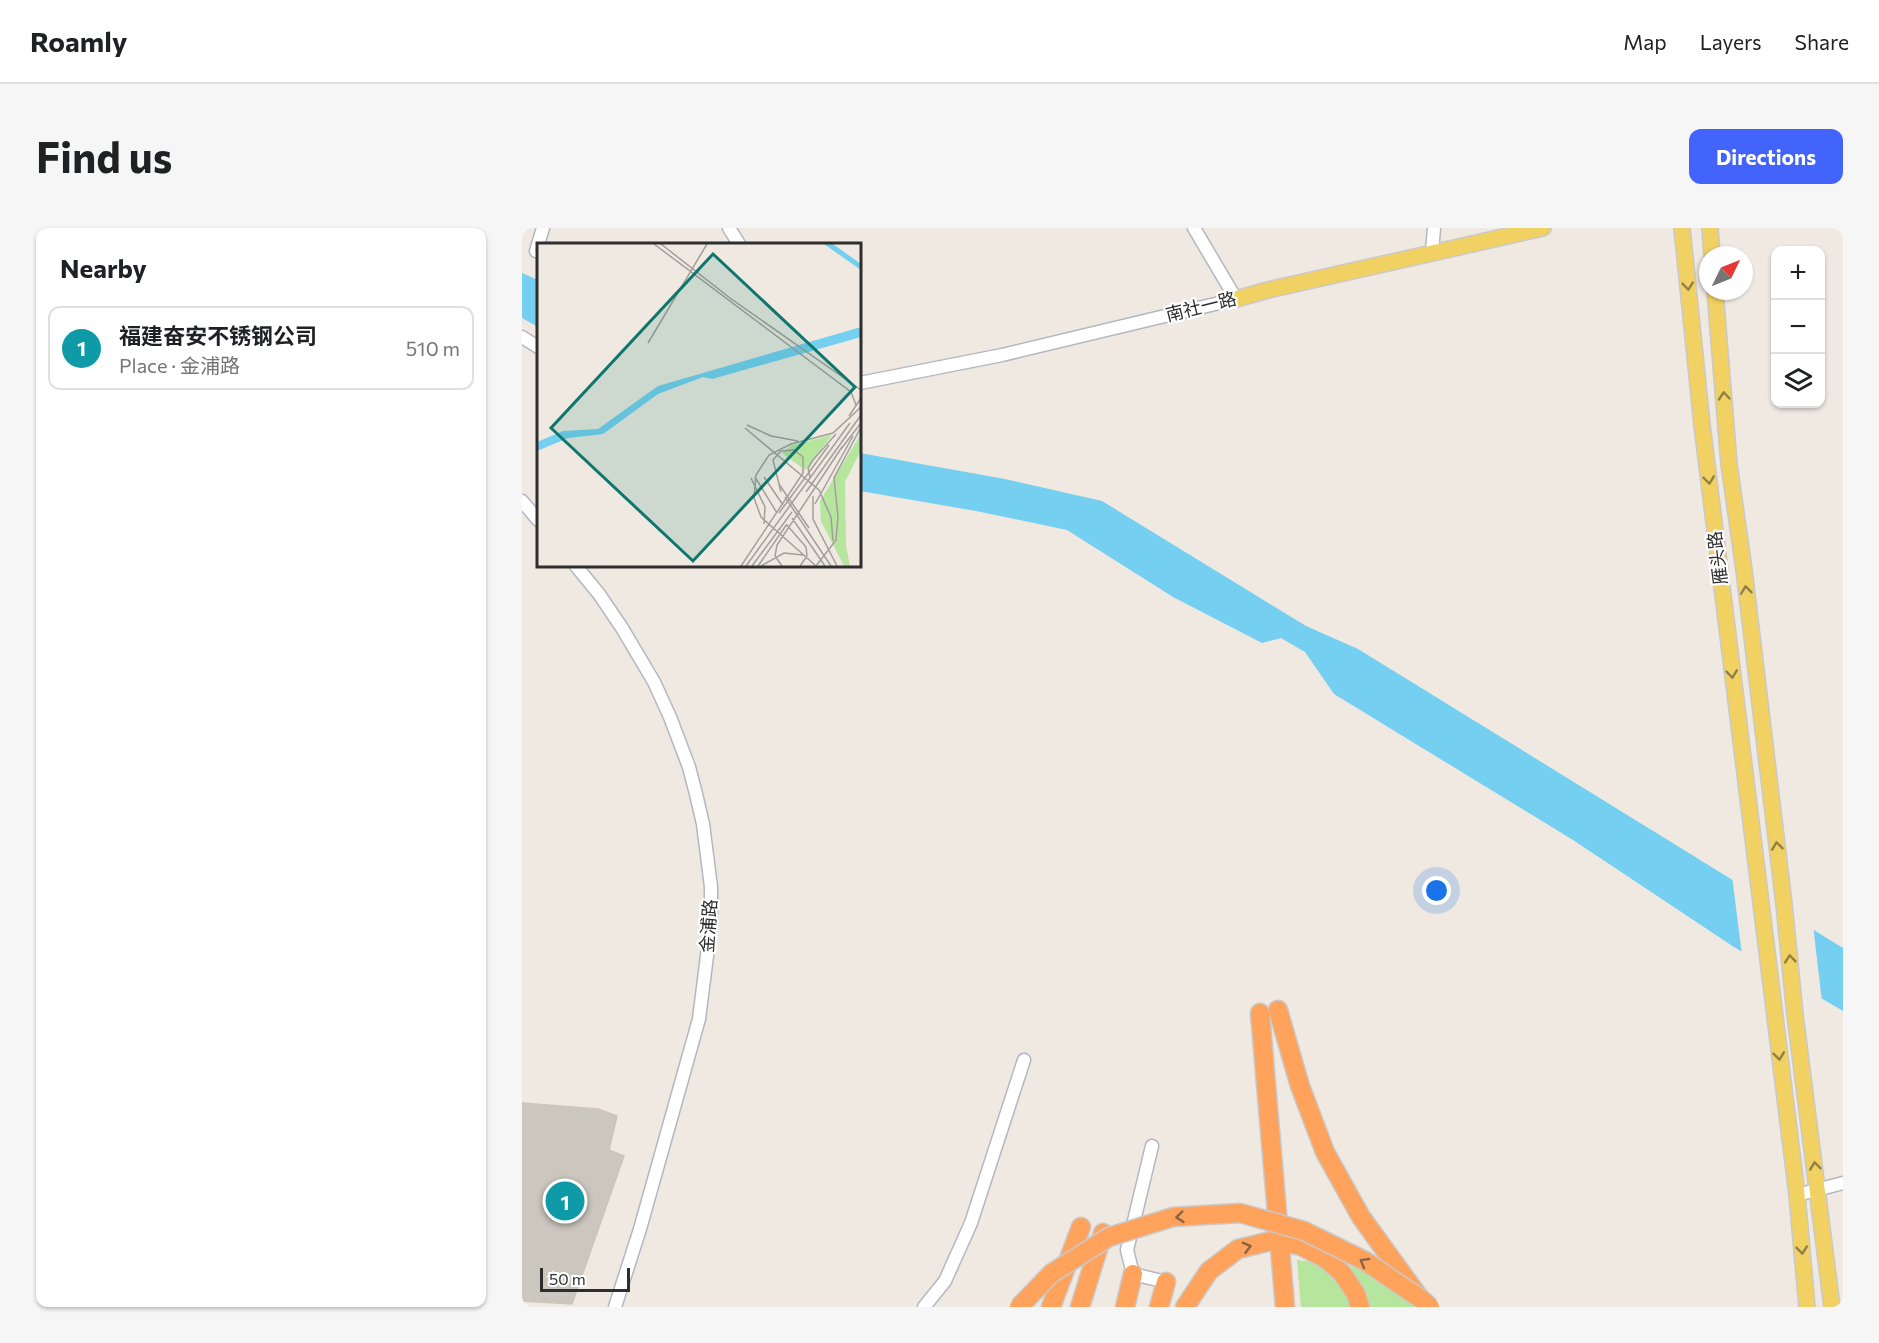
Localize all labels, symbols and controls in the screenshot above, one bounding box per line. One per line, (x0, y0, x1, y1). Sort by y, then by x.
text: Roamly (30, 24, 127, 58)
text: Map (1623, 29, 1667, 54)
text: Layers (1700, 29, 1762, 54)
text: Share (1795, 29, 1849, 54)
button: Directions (1689, 129, 1843, 184)
text: Find us (36, 130, 172, 182)
inset map (537, 243, 861, 567)
north arrow (1699, 246, 1753, 300)
map controls (1771, 246, 1825, 408)
button: + (1771, 246, 1825, 300)
text: Nearby (60, 252, 147, 283)
one-way arrow (1681, 282, 1694, 291)
street label: 南社一路 (1163, 287, 1238, 325)
button: − (1771, 300, 1825, 354)
text: 福建奋安不锈钢公司 (119, 322, 317, 349)
text: 1 (77, 336, 86, 360)
text: 510 m (406, 336, 460, 360)
text: Place · 金浦路 (119, 353, 240, 377)
button: layers (1771, 354, 1825, 408)
one-way arrow (1717, 391, 1730, 400)
one-way arrow (1702, 476, 1715, 485)
street label: 雁头路 (1703, 530, 1731, 586)
one-way arrow (1740, 585, 1753, 594)
one-way arrow (1726, 669, 1738, 678)
one-way arrow (1771, 841, 1784, 850)
your location (1422, 876, 1451, 905)
street label: 金浦路 (695, 898, 721, 954)
one-way arrow (1784, 955, 1797, 964)
one-way arrow (1773, 1051, 1785, 1061)
one-way arrow (1809, 1161, 1821, 1170)
pin: 1 (546, 1178, 585, 1224)
one-way arrow (1175, 1210, 1184, 1223)
one-way arrow (1242, 1242, 1252, 1255)
one-way arrow (1795, 1245, 1808, 1254)
one-way arrow (1360, 1257, 1370, 1269)
scale bar (540, 1265, 630, 1292)
text: 50 m (549, 1269, 586, 1288)

